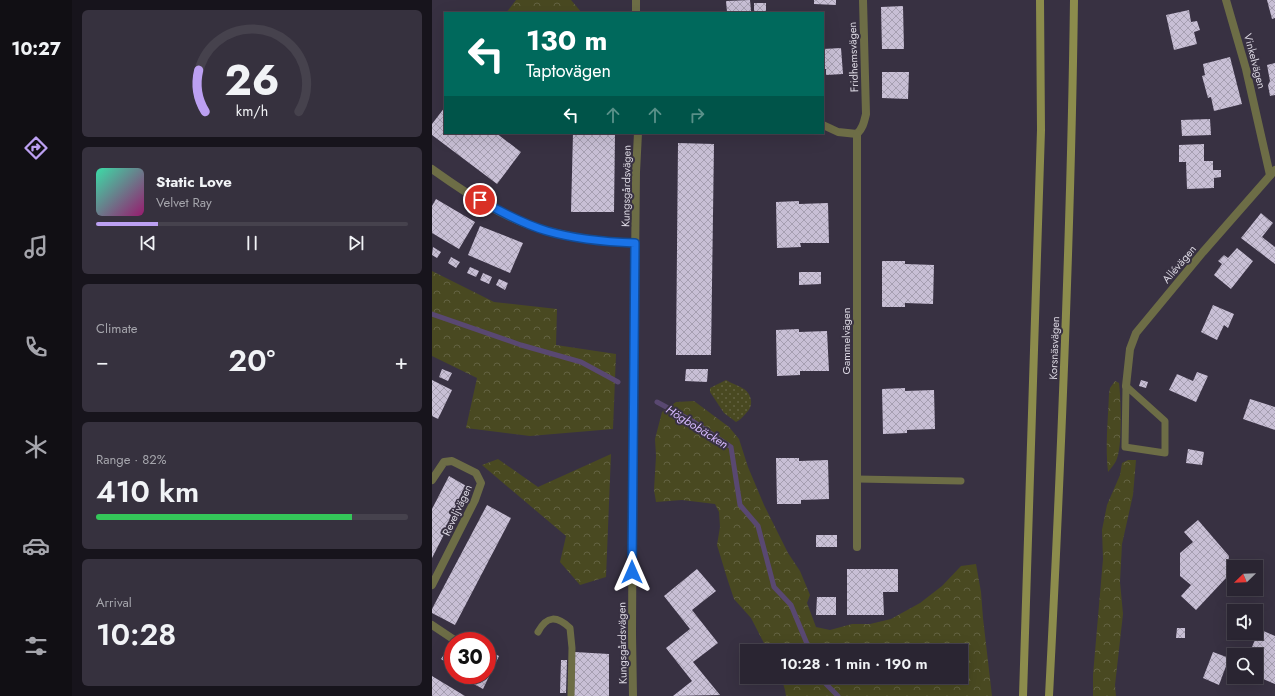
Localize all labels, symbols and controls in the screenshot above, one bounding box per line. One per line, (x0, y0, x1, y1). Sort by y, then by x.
text: 130 m (526, 20, 608, 61)
street label: Fridhemsvägen (844, 22, 862, 92)
icon: left (460, 28, 512, 80)
street label: Vinkelvägen (1240, 32, 1270, 90)
text: 10:27 (11, 36, 61, 62)
text: 26 (224, 49, 280, 110)
text: Taptovägen (526, 58, 611, 84)
text: km/h (236, 100, 268, 120)
icon: left (560, 104, 582, 126)
icon: ahead (602, 104, 624, 126)
icon: ahead (644, 104, 666, 126)
icon: right (686, 104, 708, 126)
icon: directions (22, 134, 50, 162)
street label: Kungsgårdsvägen (617, 145, 635, 227)
text: Static Love (156, 171, 232, 193)
pin (463, 183, 497, 217)
icon: arrive (469, 189, 491, 211)
text: Velvet Ray (156, 193, 212, 212)
icon: previous (137, 232, 159, 254)
icon: pause (241, 232, 263, 254)
icon: next (345, 232, 367, 254)
icon: music (22, 233, 50, 261)
street label: Allévägen (1158, 241, 1200, 287)
street label: Gammelvägen (838, 307, 854, 375)
street label: Korsnäsvägen (1045, 316, 1063, 380)
text: Climate (96, 319, 137, 338)
icon: phone (22, 333, 50, 361)
text: 20° (228, 339, 275, 382)
text: − (96, 345, 109, 377)
text: + (394, 345, 408, 377)
water label: Högbobäcken (662, 401, 732, 453)
icon: climate (22, 433, 50, 461)
text: Range · 82% (96, 450, 166, 469)
text: 410 km (96, 470, 199, 513)
street label: Reveljvägen (438, 482, 476, 538)
icon: car (22, 532, 50, 560)
position arrow (611, 551, 653, 593)
north arrow (1227, 560, 1263, 596)
map controls (1227, 560, 1263, 684)
text: Arrival (96, 593, 132, 612)
street label: Kungsgårdsvägen (613, 602, 631, 684)
button: sound (1227, 604, 1263, 640)
text: 10:28 (96, 613, 176, 656)
icon: filters (22, 632, 50, 660)
speed limit sign: 30 (444, 632, 496, 684)
button: search (1227, 648, 1263, 684)
text: 10:28 · 1 min · 190 m (780, 653, 928, 675)

